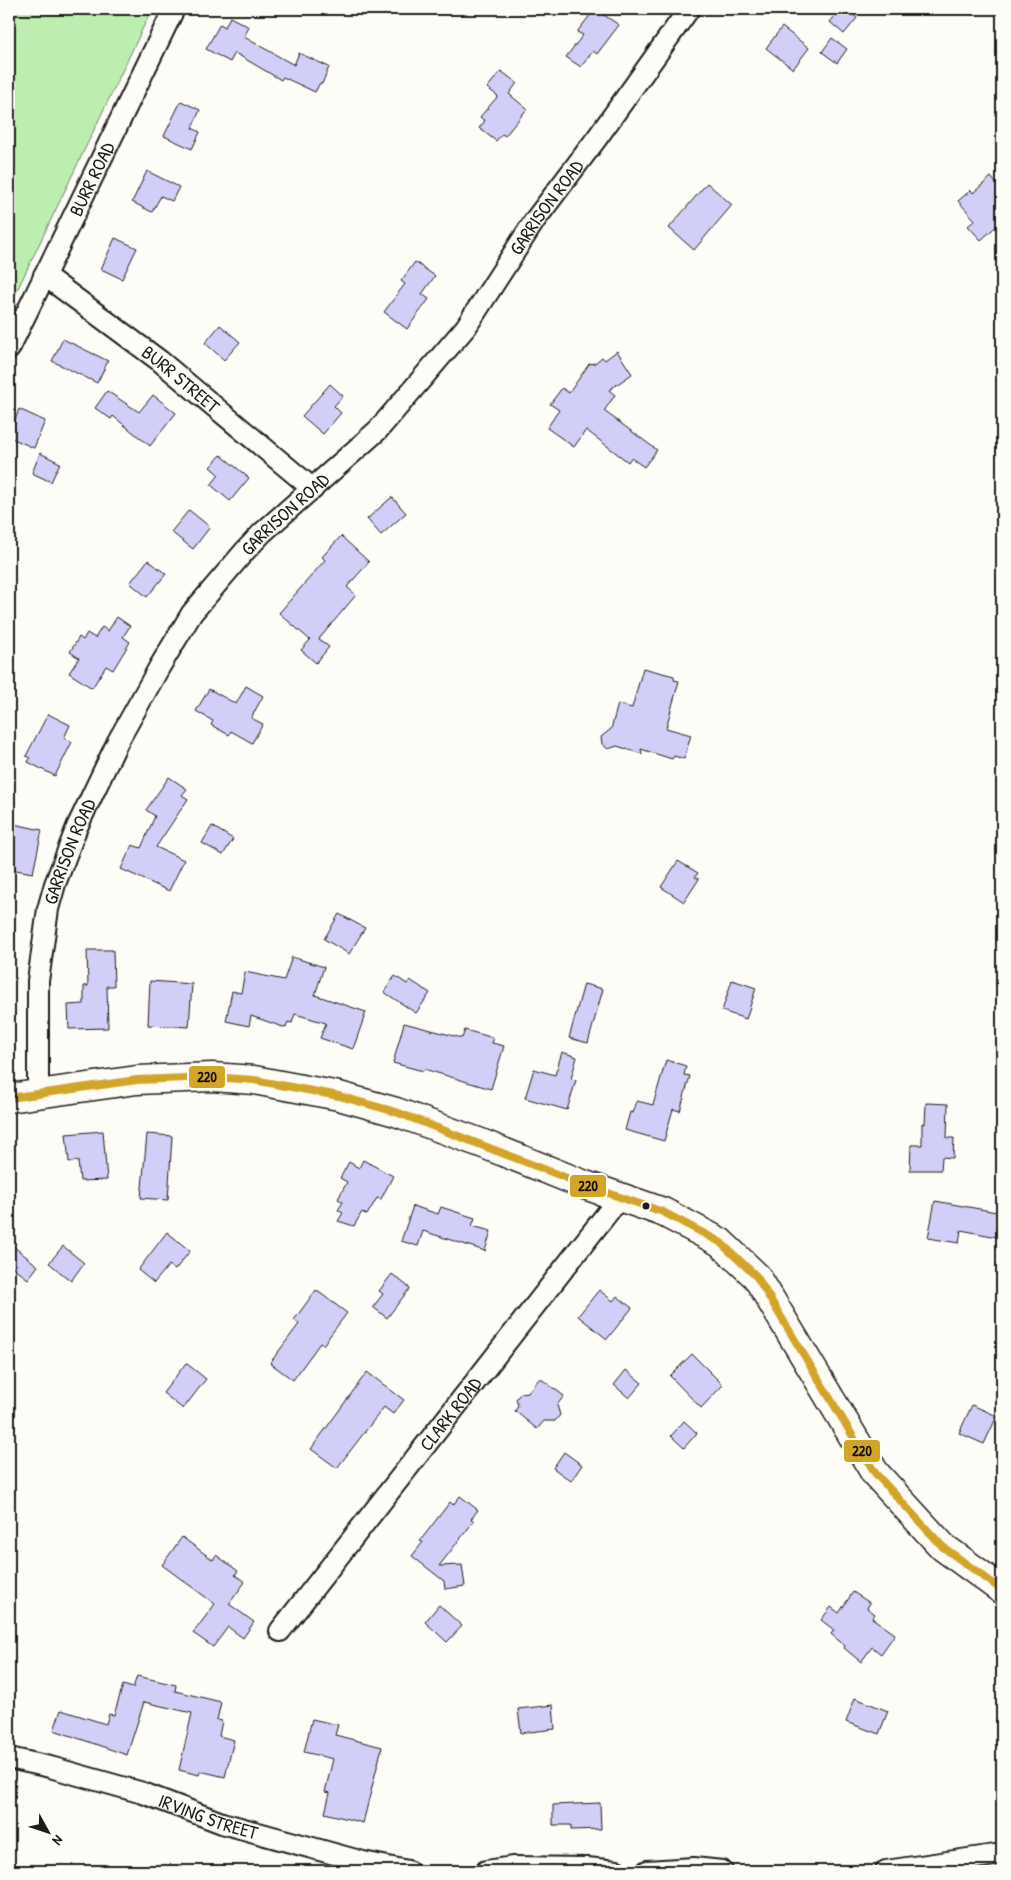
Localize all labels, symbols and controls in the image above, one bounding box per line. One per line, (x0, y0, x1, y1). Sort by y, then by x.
street label: BURR ROAD (63, 138, 121, 220)
street label: GARRISON ROAD (503, 154, 589, 260)
street label: BURR STREET (137, 339, 226, 419)
street label: GARRISON ROAD (235, 466, 335, 561)
street label: GARRISON ROAD (37, 794, 102, 907)
line badge: 220 (188, 1065, 226, 1089)
text: 220 (197, 1067, 217, 1086)
line badge: 220 (569, 1174, 607, 1198)
text: 220 (578, 1176, 598, 1195)
unlabelled marker (641, 1201, 651, 1211)
street label: CLARK ROAD (413, 1371, 487, 1456)
line badge: 220 (843, 1439, 881, 1463)
text: 220 (852, 1441, 872, 1460)
street label: IRVING STREET (155, 1787, 262, 1846)
north arrow (22, 1808, 72, 1858)
text: N (48, 1832, 68, 1850)

